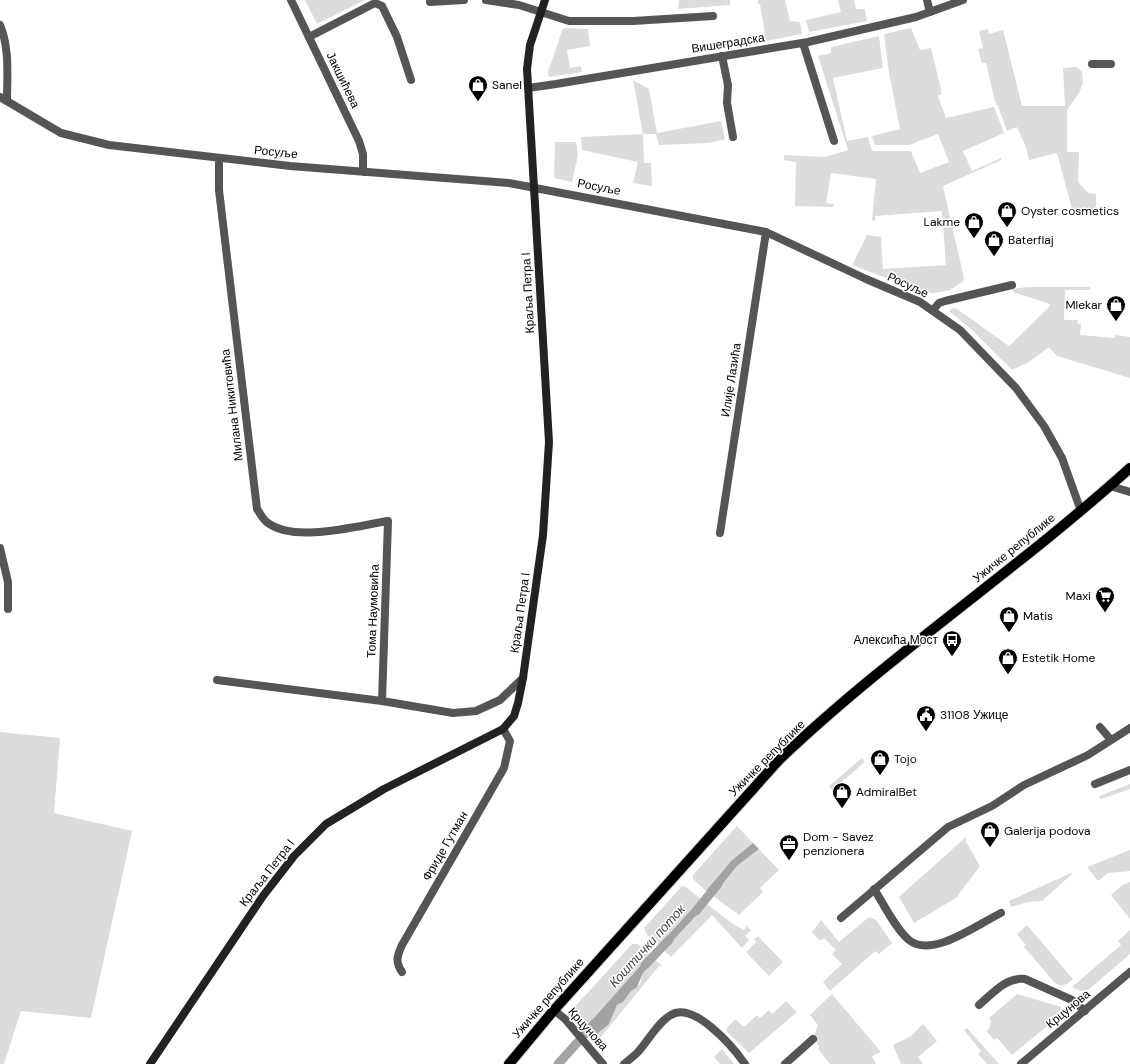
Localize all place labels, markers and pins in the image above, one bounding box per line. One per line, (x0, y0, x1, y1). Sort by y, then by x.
shop icon: Sanel (467, 74, 489, 102)
place label: Sanel (492, 77, 522, 93)
shop icon: Oyster cosmetics (996, 200, 1018, 228)
place label: Oyster cosmetics (1021, 203, 1119, 219)
shop icon: Lakme (963, 211, 985, 239)
place label: Lakme (924, 214, 960, 230)
shop icon: Baterflaj (983, 229, 1005, 257)
place label: Baterflaj (1008, 232, 1054, 248)
shop icon: Mlekar (1105, 294, 1127, 322)
place label: Mlekar (1065, 297, 1103, 313)
supermarket icon: Maxi (1094, 585, 1116, 613)
place label: Maxi (1066, 588, 1091, 604)
shop icon: Matis (998, 605, 1020, 633)
place label: Matis (1023, 608, 1053, 624)
bus stop icon: Алексића Мост (941, 629, 963, 657)
place label: Алексића Мост (853, 632, 939, 648)
shop icon: Estetik Home (997, 647, 1019, 675)
place label: Estetik Home (1022, 650, 1095, 666)
public building icon: 31108 Ужице (915, 704, 937, 732)
place label: 31108 Ужице (940, 707, 1009, 723)
shop icon: Tojo (869, 748, 891, 776)
place label: Tojo (894, 751, 917, 767)
shop icon: AdmiralBet (831, 781, 853, 809)
place label: AdmiralBet (856, 784, 917, 800)
shop icon: Galerija podova (979, 820, 1001, 848)
place label: Galerija podova (1004, 823, 1091, 839)
place label: Dom - Savez penzionera (803, 829, 874, 859)
office icon: Dom - Savez penzionera (778, 833, 800, 861)

